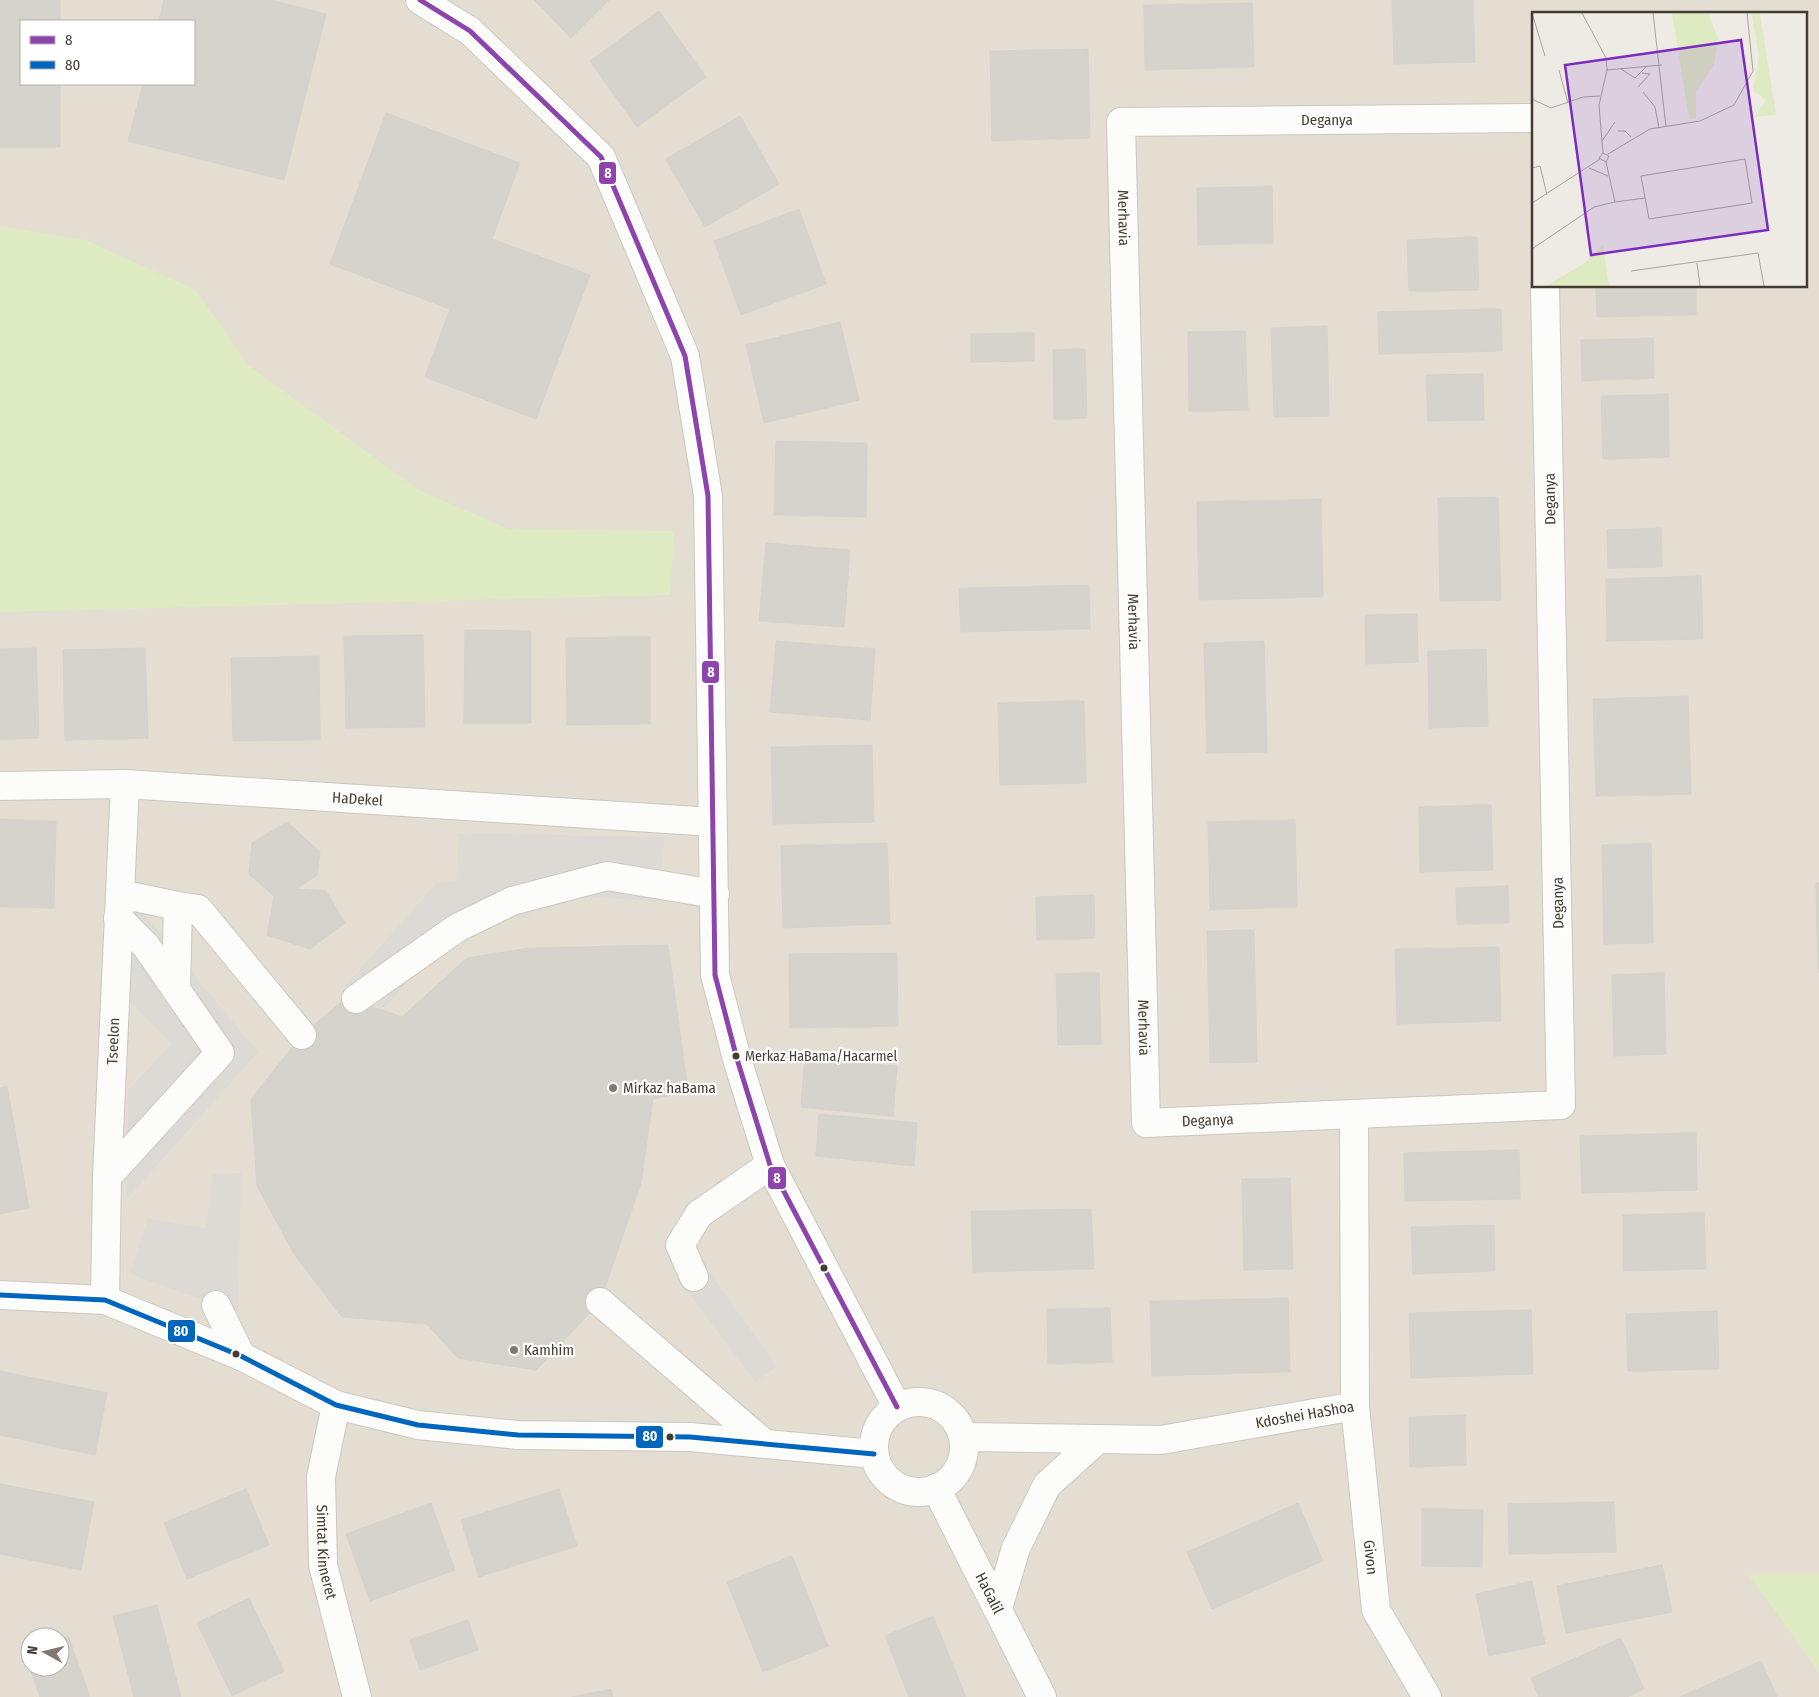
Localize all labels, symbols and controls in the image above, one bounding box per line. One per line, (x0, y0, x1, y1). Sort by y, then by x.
inset map (1532, 12, 1806, 288)
legend (20, 20, 195, 85)
text: 8 (65, 31, 73, 49)
text: 80 (65, 56, 80, 74)
street label: Deganya (1301, 111, 1353, 129)
line badge: 8 (598, 161, 617, 185)
text: 8 (604, 165, 612, 182)
street label: Merhavia (1114, 190, 1133, 246)
street label: Deganya (1541, 473, 1559, 525)
street label: Merhavia (1124, 593, 1143, 650)
line badge: 8 (701, 660, 720, 684)
text: 8 (707, 664, 715, 681)
street label: HaDekel (332, 788, 383, 810)
street label: Deganya (1549, 877, 1567, 929)
street label: Merhavia (1134, 999, 1153, 1056)
street label: Tseelon (103, 1017, 123, 1065)
place label: Merkaz HaBama/Hacarmel (745, 1048, 897, 1065)
marker: Merkaz HaBama/Hacarmel (731, 1051, 741, 1061)
place label: Mirkaz haBama (623, 1079, 716, 1097)
marker: Mirkaz haBama (607, 1082, 619, 1094)
street label: Deganya (1181, 1110, 1234, 1130)
line badge: 8 (767, 1166, 787, 1190)
text: 8 (773, 1170, 781, 1187)
unlabelled marker (819, 1263, 829, 1273)
line badge: 80 (167, 1319, 196, 1343)
text: 80 (173, 1323, 189, 1340)
place label: Kamhim (524, 1341, 574, 1359)
marker: Kamhim (508, 1344, 520, 1356)
unlabelled marker (231, 1349, 241, 1359)
street label: Kdoshei HaShoa (1254, 1397, 1355, 1432)
line badge: 80 (635, 1425, 664, 1449)
text: 80 (642, 1428, 658, 1445)
unlabelled marker (665, 1432, 675, 1442)
street label: Simtat Kinneret (313, 1504, 341, 1601)
street label: Givon (1360, 1539, 1381, 1575)
street label: HaGalil (971, 1570, 1007, 1617)
north arrow (20, 1627, 70, 1677)
text: N (24, 1645, 42, 1656)

